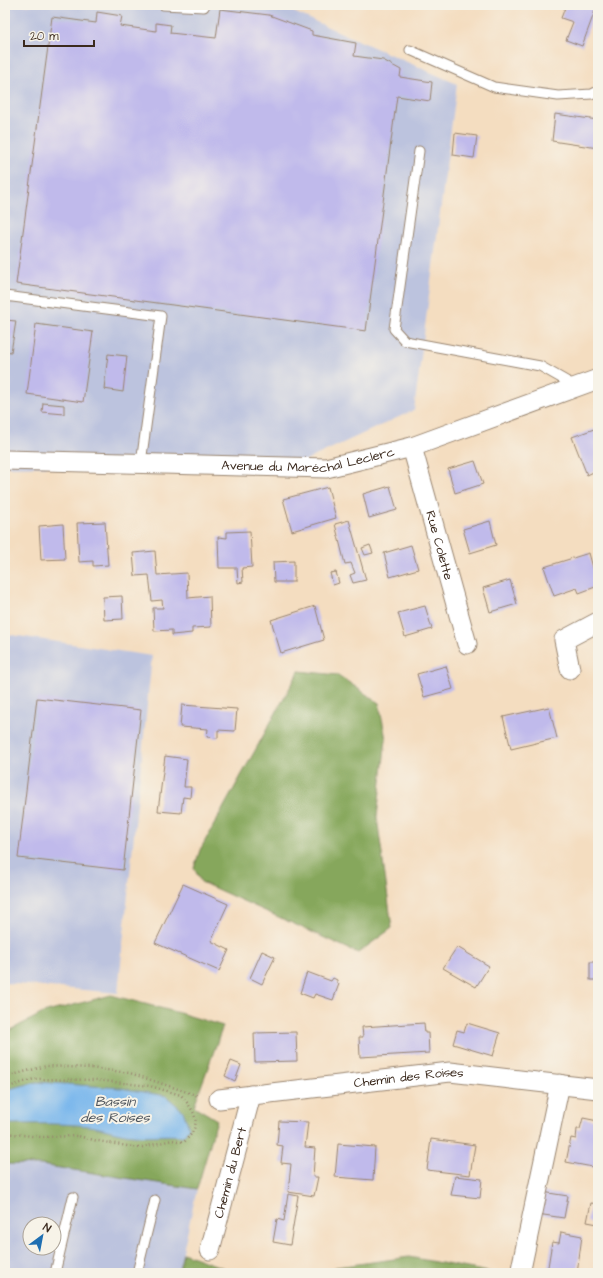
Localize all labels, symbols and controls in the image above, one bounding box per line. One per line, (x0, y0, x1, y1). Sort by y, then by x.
scale bar (24, 22, 94, 48)
text: 20 m (30, 28, 59, 45)
street label: Avenue du Maréchal Leclerc (221, 443, 397, 477)
street label: Rue Colette (421, 508, 458, 582)
street label: Chemin des Roises (353, 1063, 465, 1092)
water label: Bassin des Roises (81, 1092, 150, 1128)
street label: Chemin du Bert (210, 1124, 251, 1220)
north arrow (22, 1216, 62, 1256)
text: N (40, 1220, 54, 1236)

